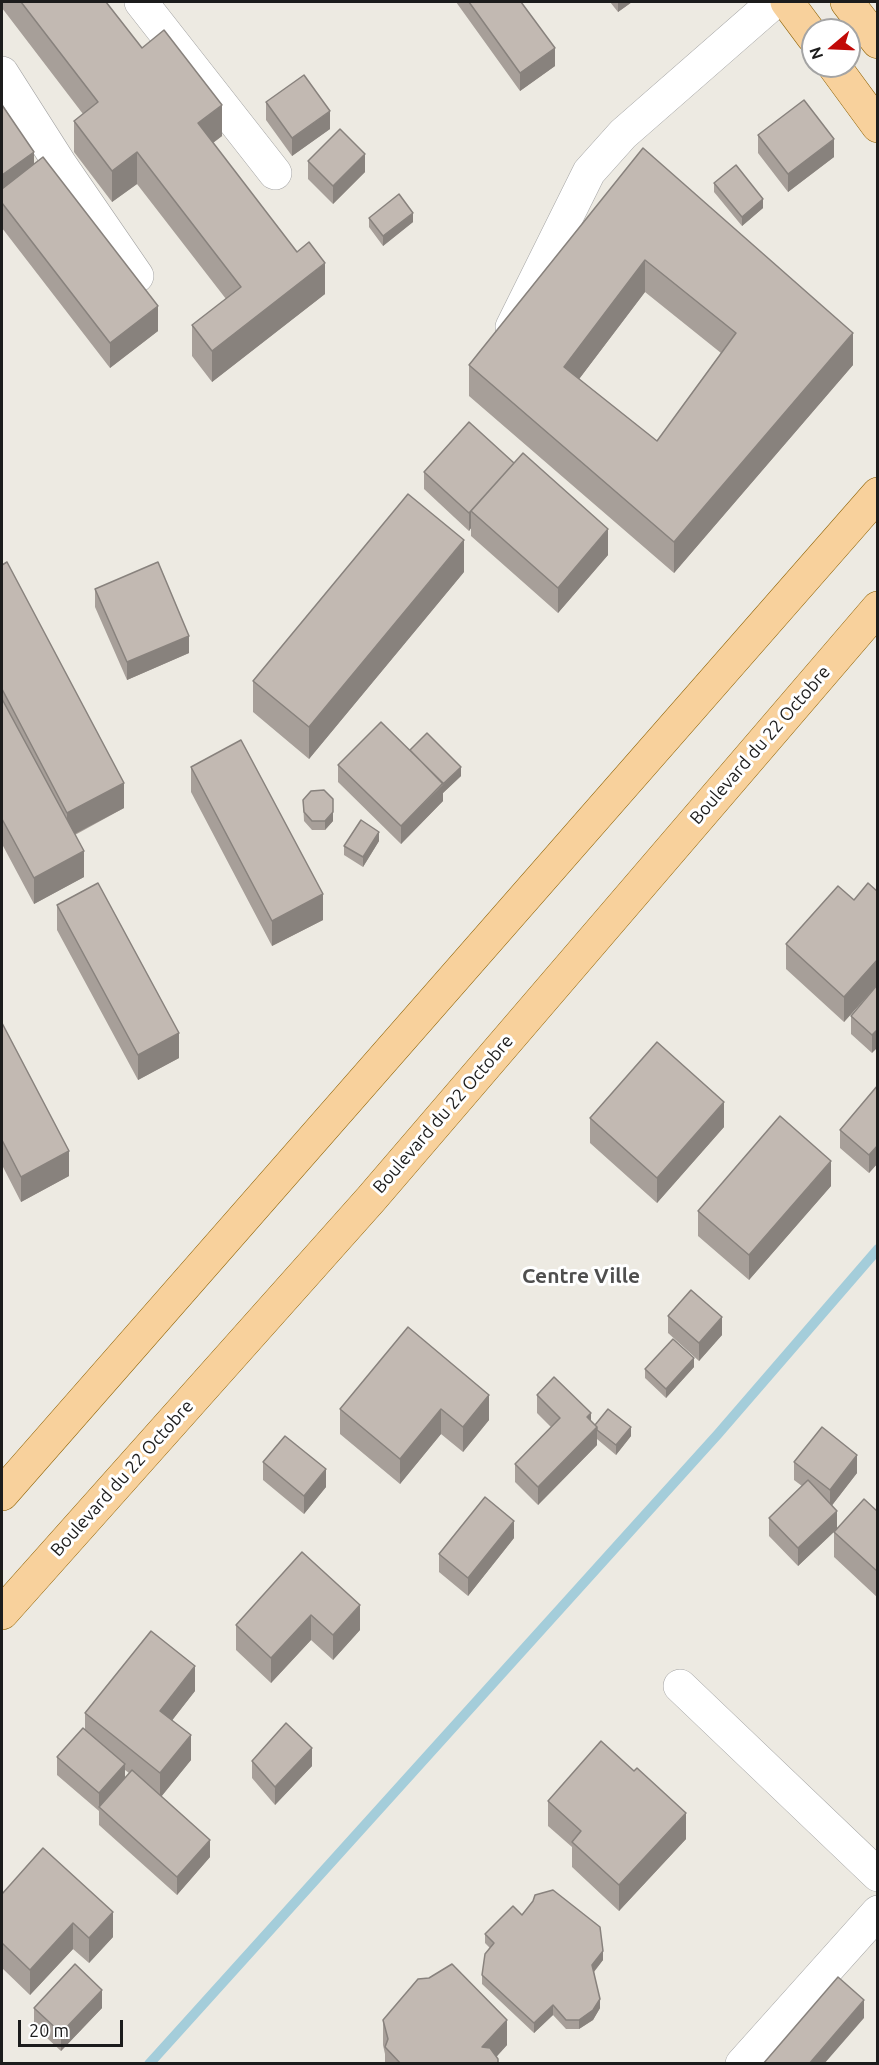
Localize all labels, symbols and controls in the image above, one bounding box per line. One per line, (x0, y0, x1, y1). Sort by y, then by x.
north arrow (801, 18, 861, 78)
text: N (805, 45, 826, 62)
street label: Boulevard du 22 Octobre (685, 661, 835, 829)
street label: Boulevard du 22 Octobre (368, 1030, 518, 1198)
district label: Centre Ville (522, 1263, 640, 1289)
street label: Boulevard du 22 Octobre (46, 1395, 198, 1561)
scale bar (21, 2008, 126, 2046)
text: 20 m (29, 2020, 69, 2040)

